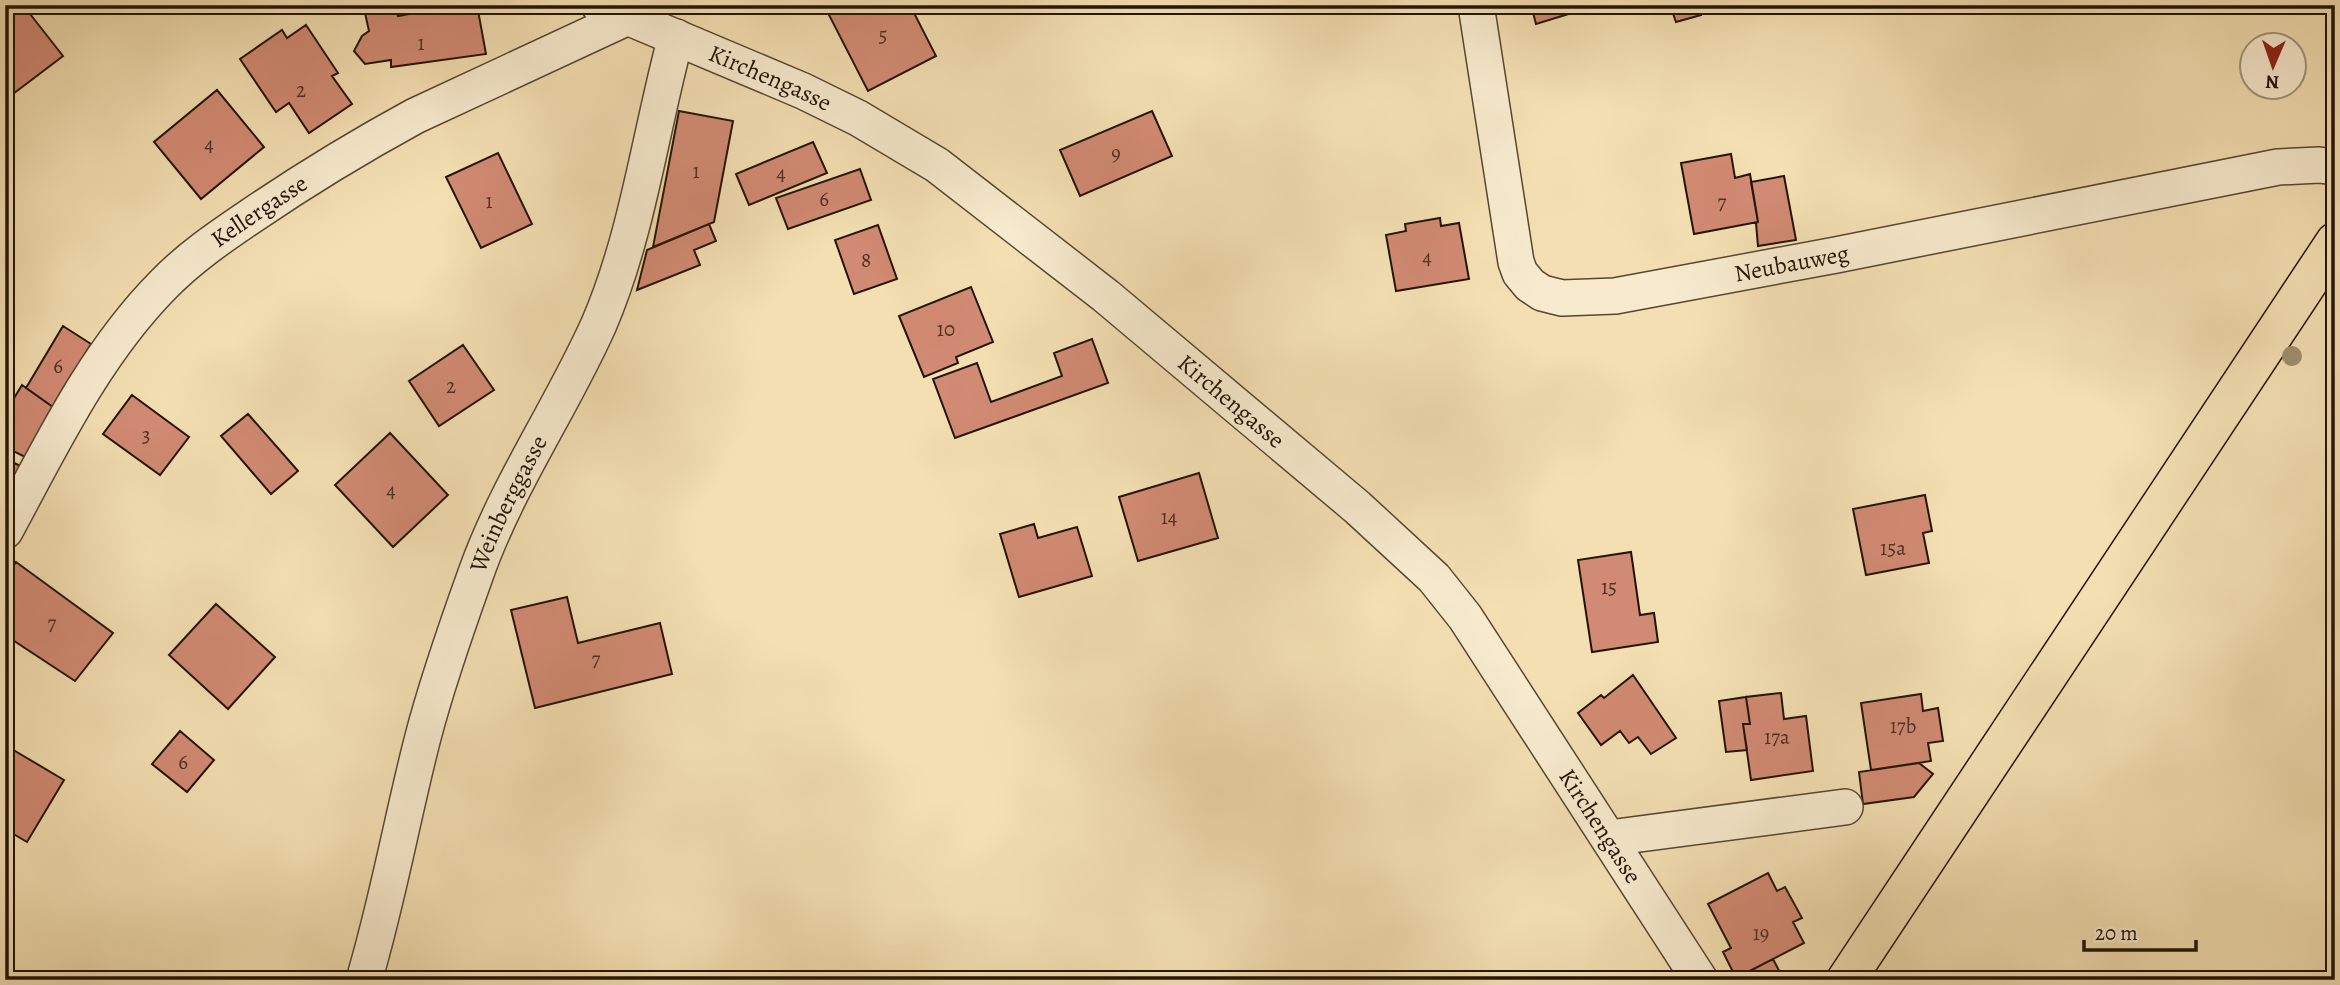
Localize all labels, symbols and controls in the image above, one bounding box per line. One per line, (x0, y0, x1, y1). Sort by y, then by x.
house number: 5 (878, 21, 888, 49)
house number: 1 (417, 29, 425, 57)
north arrow (2238, 32, 2308, 102)
street label: Kirchengasse (704, 37, 837, 119)
text: N (2265, 69, 2280, 95)
house number: 2 (296, 76, 306, 104)
house number: 4 (204, 130, 214, 158)
house number: 9 (1111, 139, 1121, 167)
house number: 1 (692, 157, 700, 185)
house number: 4 (776, 159, 786, 187)
street label: Kellergasse (204, 167, 313, 255)
house number: 6 (819, 185, 829, 213)
house number: 1 (485, 187, 493, 215)
house number: 7 (1718, 188, 1727, 216)
street label: Neubauweg (1732, 237, 1852, 290)
house number: 4 (1422, 243, 1432, 271)
house number: 8 (861, 246, 871, 274)
house number: 10 (937, 315, 955, 343)
street label: Kirchengasse (1171, 347, 1292, 456)
house number: 6 (53, 352, 63, 380)
house number: 2 (446, 372, 456, 400)
house number: 3 (142, 421, 150, 449)
street label: Weinberggasse (461, 429, 555, 577)
house number: 4 (386, 476, 396, 504)
house number: 14 (1161, 503, 1177, 531)
house number: 15a (1880, 534, 1906, 562)
house number: 15 (1601, 573, 1617, 601)
house number: 7 (48, 609, 57, 637)
house number: 7 (592, 645, 601, 673)
house number: 17b (1890, 712, 1916, 740)
house number: 17a (1764, 723, 1790, 751)
house number: 6 (178, 748, 188, 776)
street label: Kirchengasse (1551, 763, 1649, 890)
scale bar (2084, 908, 2196, 952)
house number: 19 (1753, 919, 1769, 947)
text: 20 m (2095, 919, 2138, 947)

